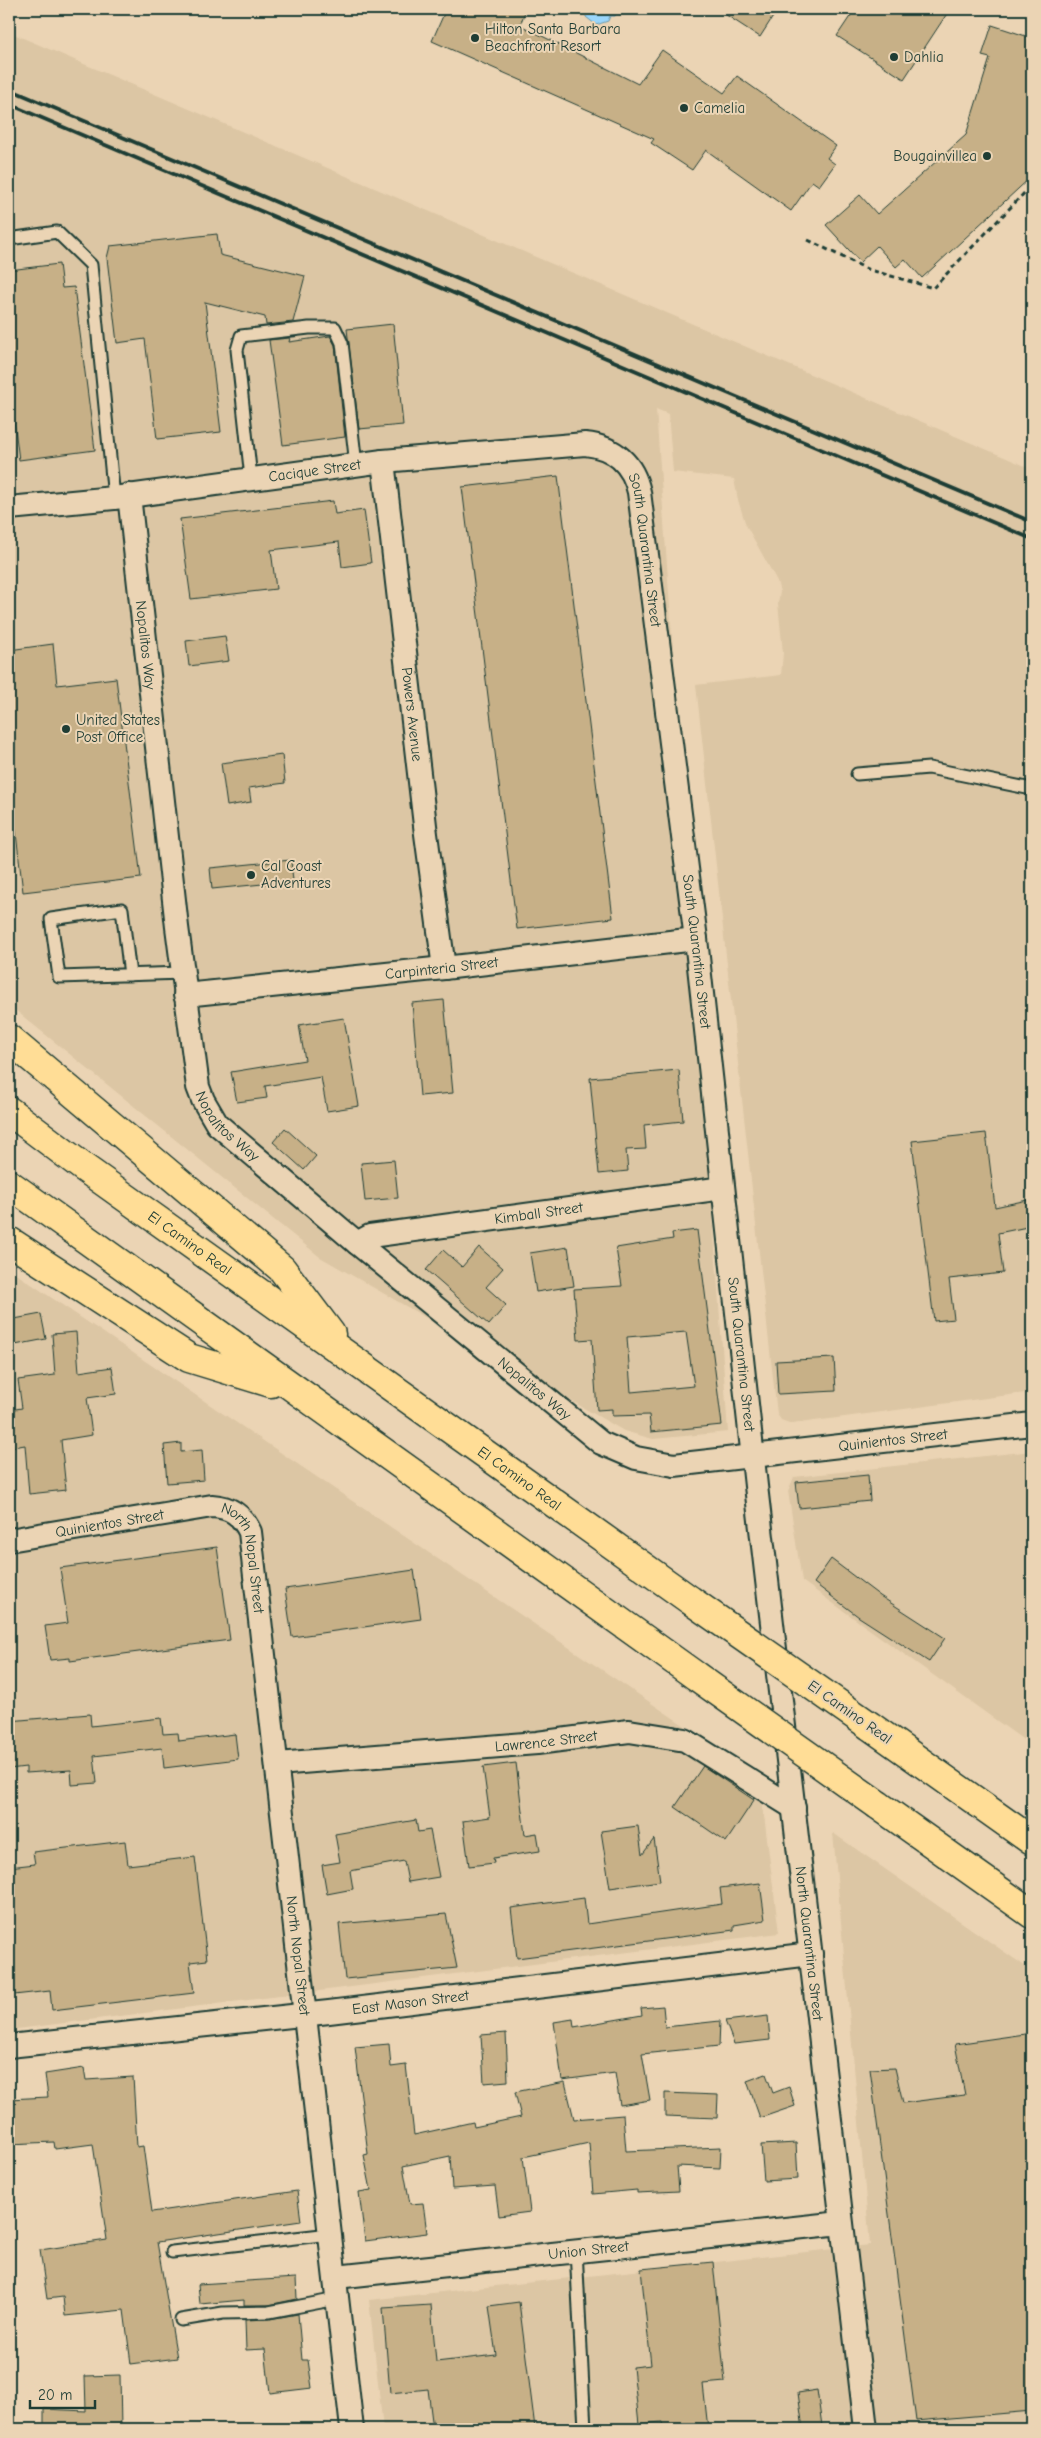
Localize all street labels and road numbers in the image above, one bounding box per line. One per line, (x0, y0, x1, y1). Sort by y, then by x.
street label: Cacique Street (267, 455, 363, 486)
street label: South Quarantina Street (624, 470, 665, 629)
street label: Nopalitos Way (132, 600, 160, 691)
street label: Powers Avenue (398, 666, 427, 763)
street label: South Quarantina Street (679, 873, 715, 1030)
street label: Carpinteria Street (384, 953, 500, 983)
street label: Nopalitos Way (191, 1089, 263, 1165)
street label: Kimball Street (493, 1198, 585, 1228)
street label: El Camino Real (144, 1207, 235, 1279)
street label: South Quarantina Street (724, 1276, 759, 1433)
street label: Nopalitos Way (494, 1353, 575, 1424)
street label: Quinientos Street (837, 1425, 949, 1455)
street label: El Camino Real (474, 1442, 565, 1514)
street label: North Nopal Street (219, 1499, 268, 1615)
street label: Quinientos Street (54, 1505, 166, 1541)
street label: El Camino Real (804, 1676, 896, 1748)
street label: Lawrence Street (494, 1726, 599, 1755)
street label: North Quarantina Street (791, 1865, 827, 2022)
street label: North Nopal Street (282, 1895, 314, 2017)
street label: East Mason Street (351, 1986, 471, 2018)
street label: Union Street (547, 2237, 630, 2263)

